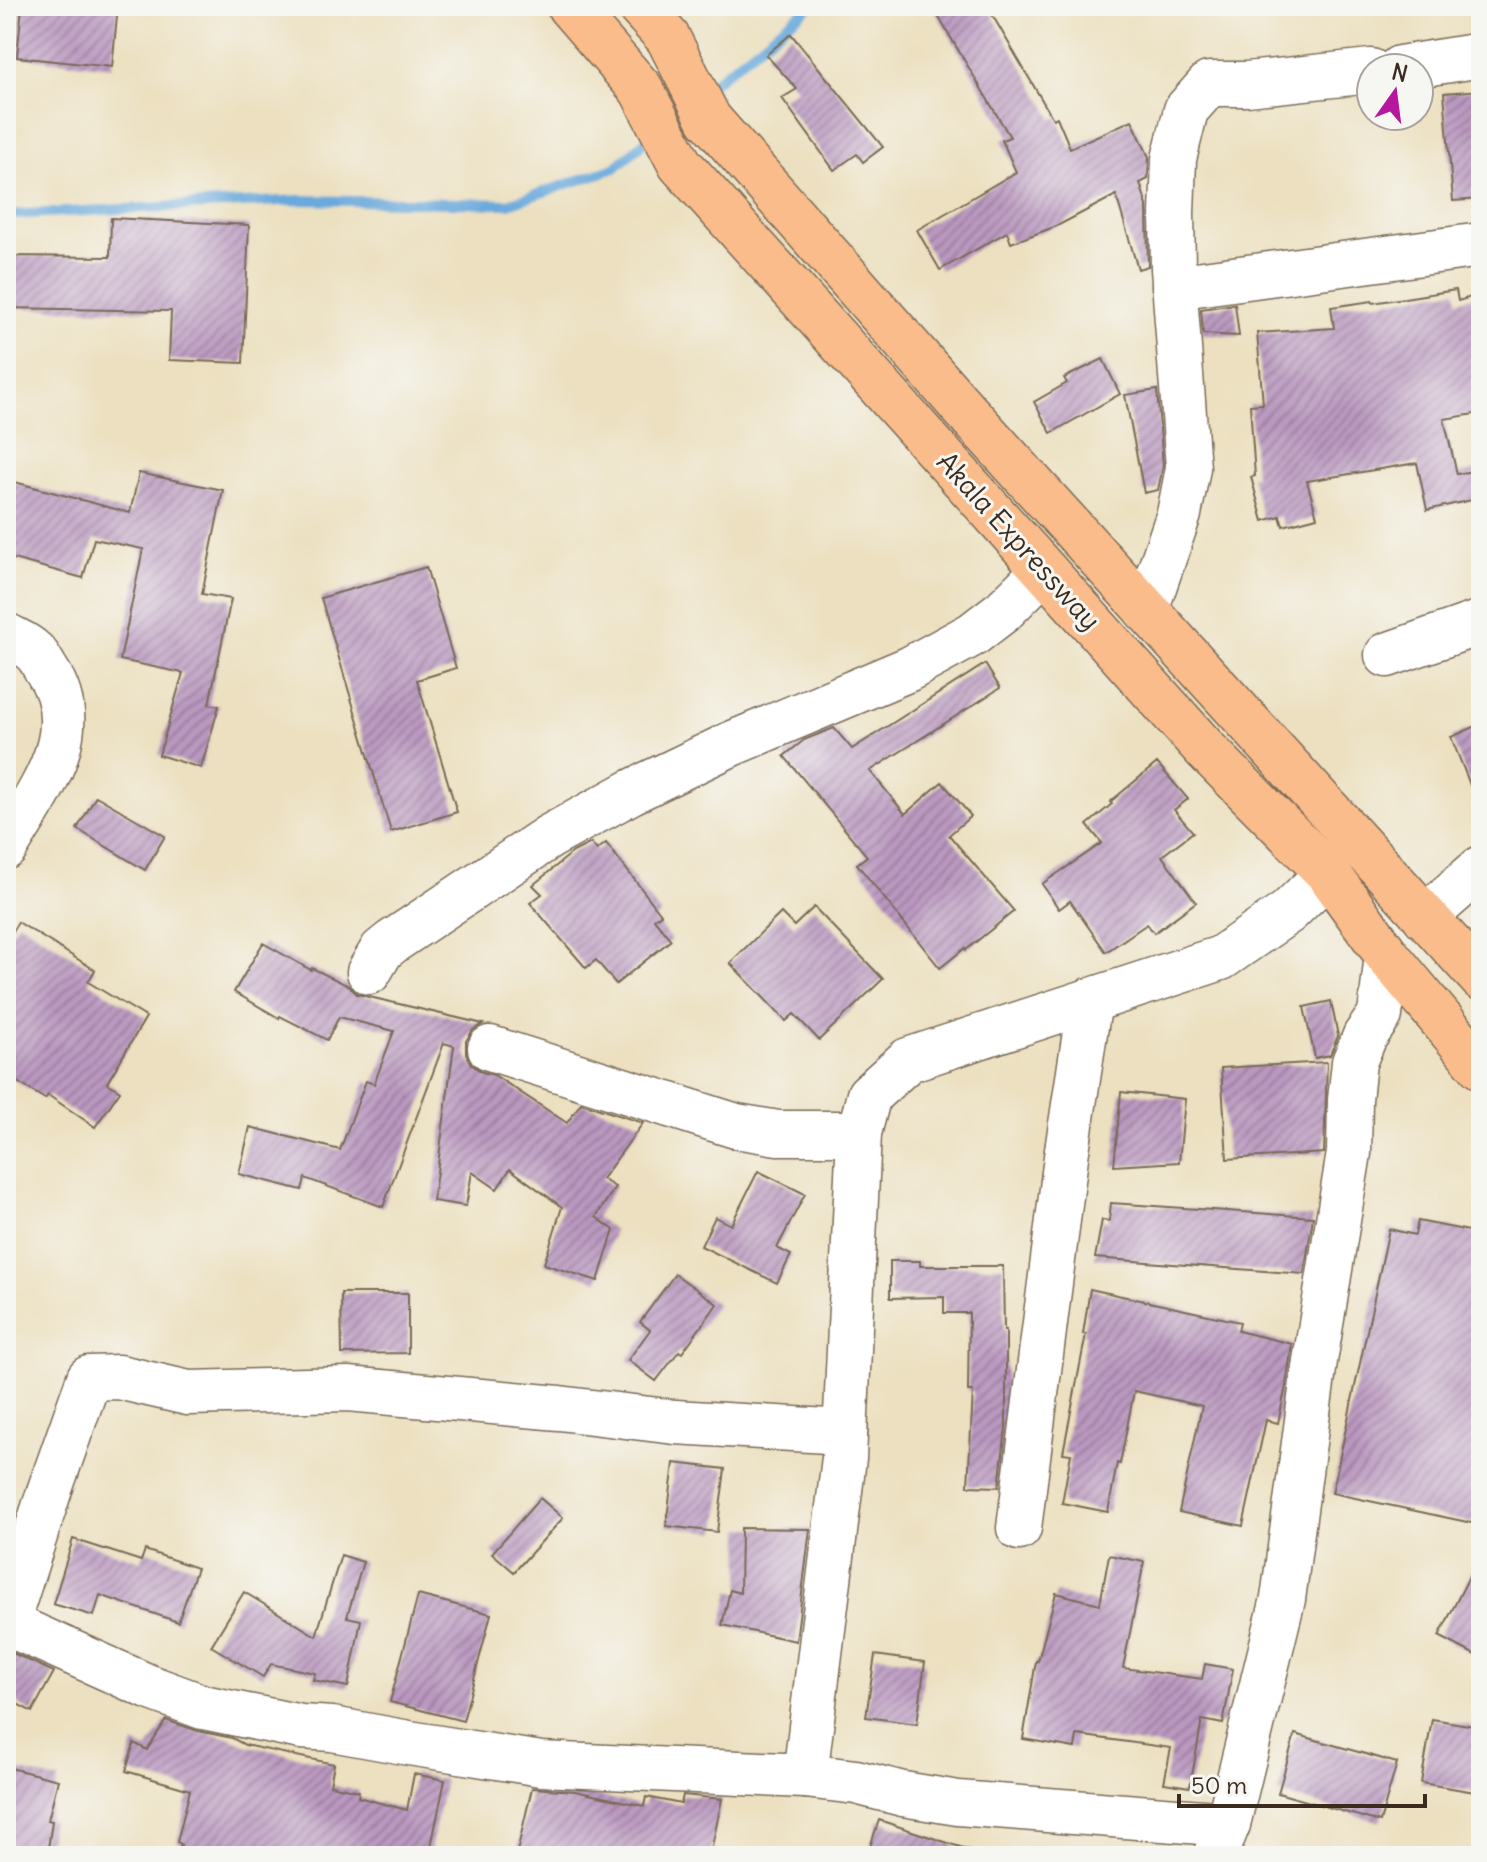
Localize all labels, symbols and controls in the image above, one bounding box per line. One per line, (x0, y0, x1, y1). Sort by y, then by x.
north arrow (1355, 52, 1435, 132)
text: N (1389, 57, 1411, 88)
street label: Akala Expressway (929, 444, 1109, 638)
scale bar (1179, 1758, 1425, 1808)
text: 50 m (1191, 1770, 1247, 1800)

